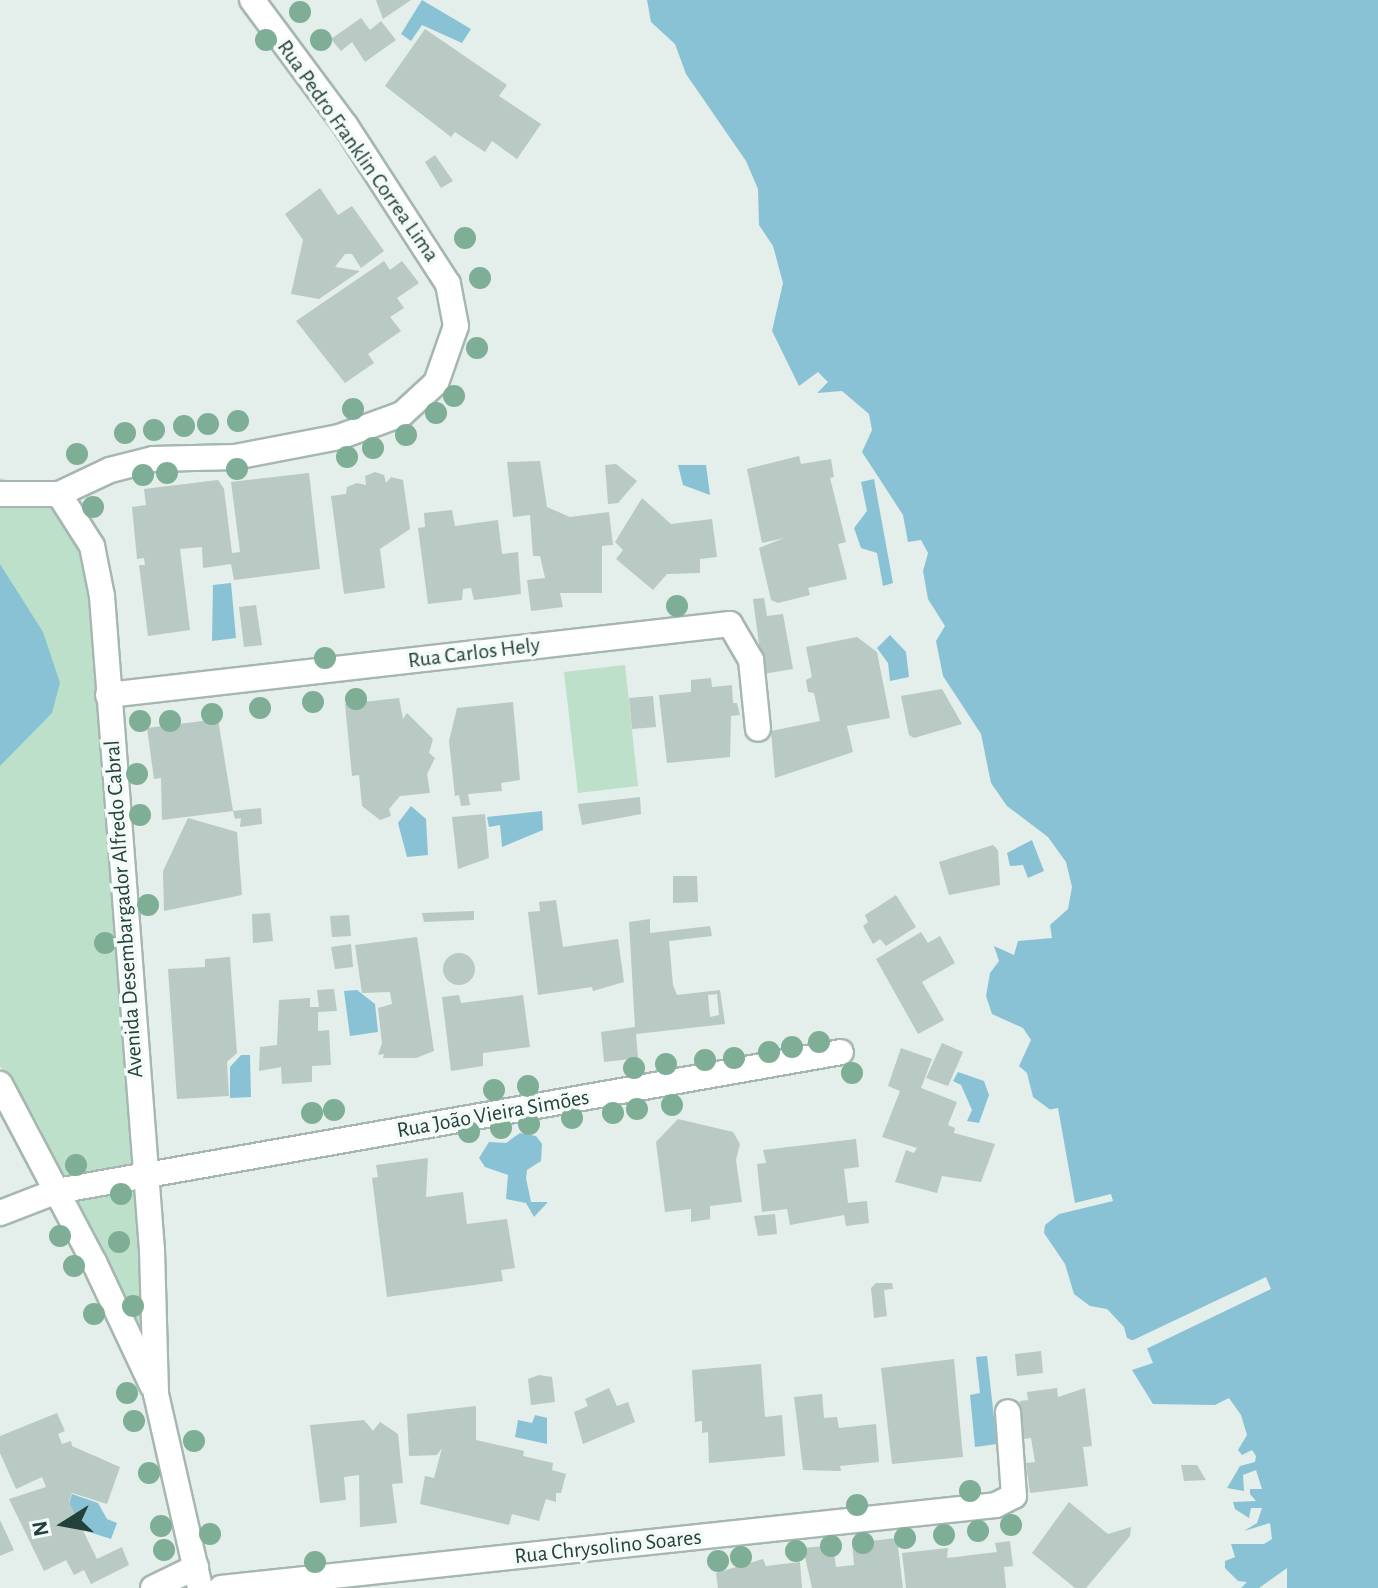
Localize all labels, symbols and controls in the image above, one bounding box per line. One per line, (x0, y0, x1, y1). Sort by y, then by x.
street label: Rua Pedro Franklin Correa Lima (271, 35, 445, 267)
street label: Rua Carlos Hely (406, 632, 542, 674)
street label: Avenida Desembargador Alfredo Cabral (99, 739, 149, 1079)
street label: Rua João Vieira Simões (395, 1084, 591, 1144)
north arrow (24, 1484, 104, 1564)
text: N (28, 1519, 53, 1538)
street label: Rua Chrysolino Soares (513, 1524, 703, 1570)

